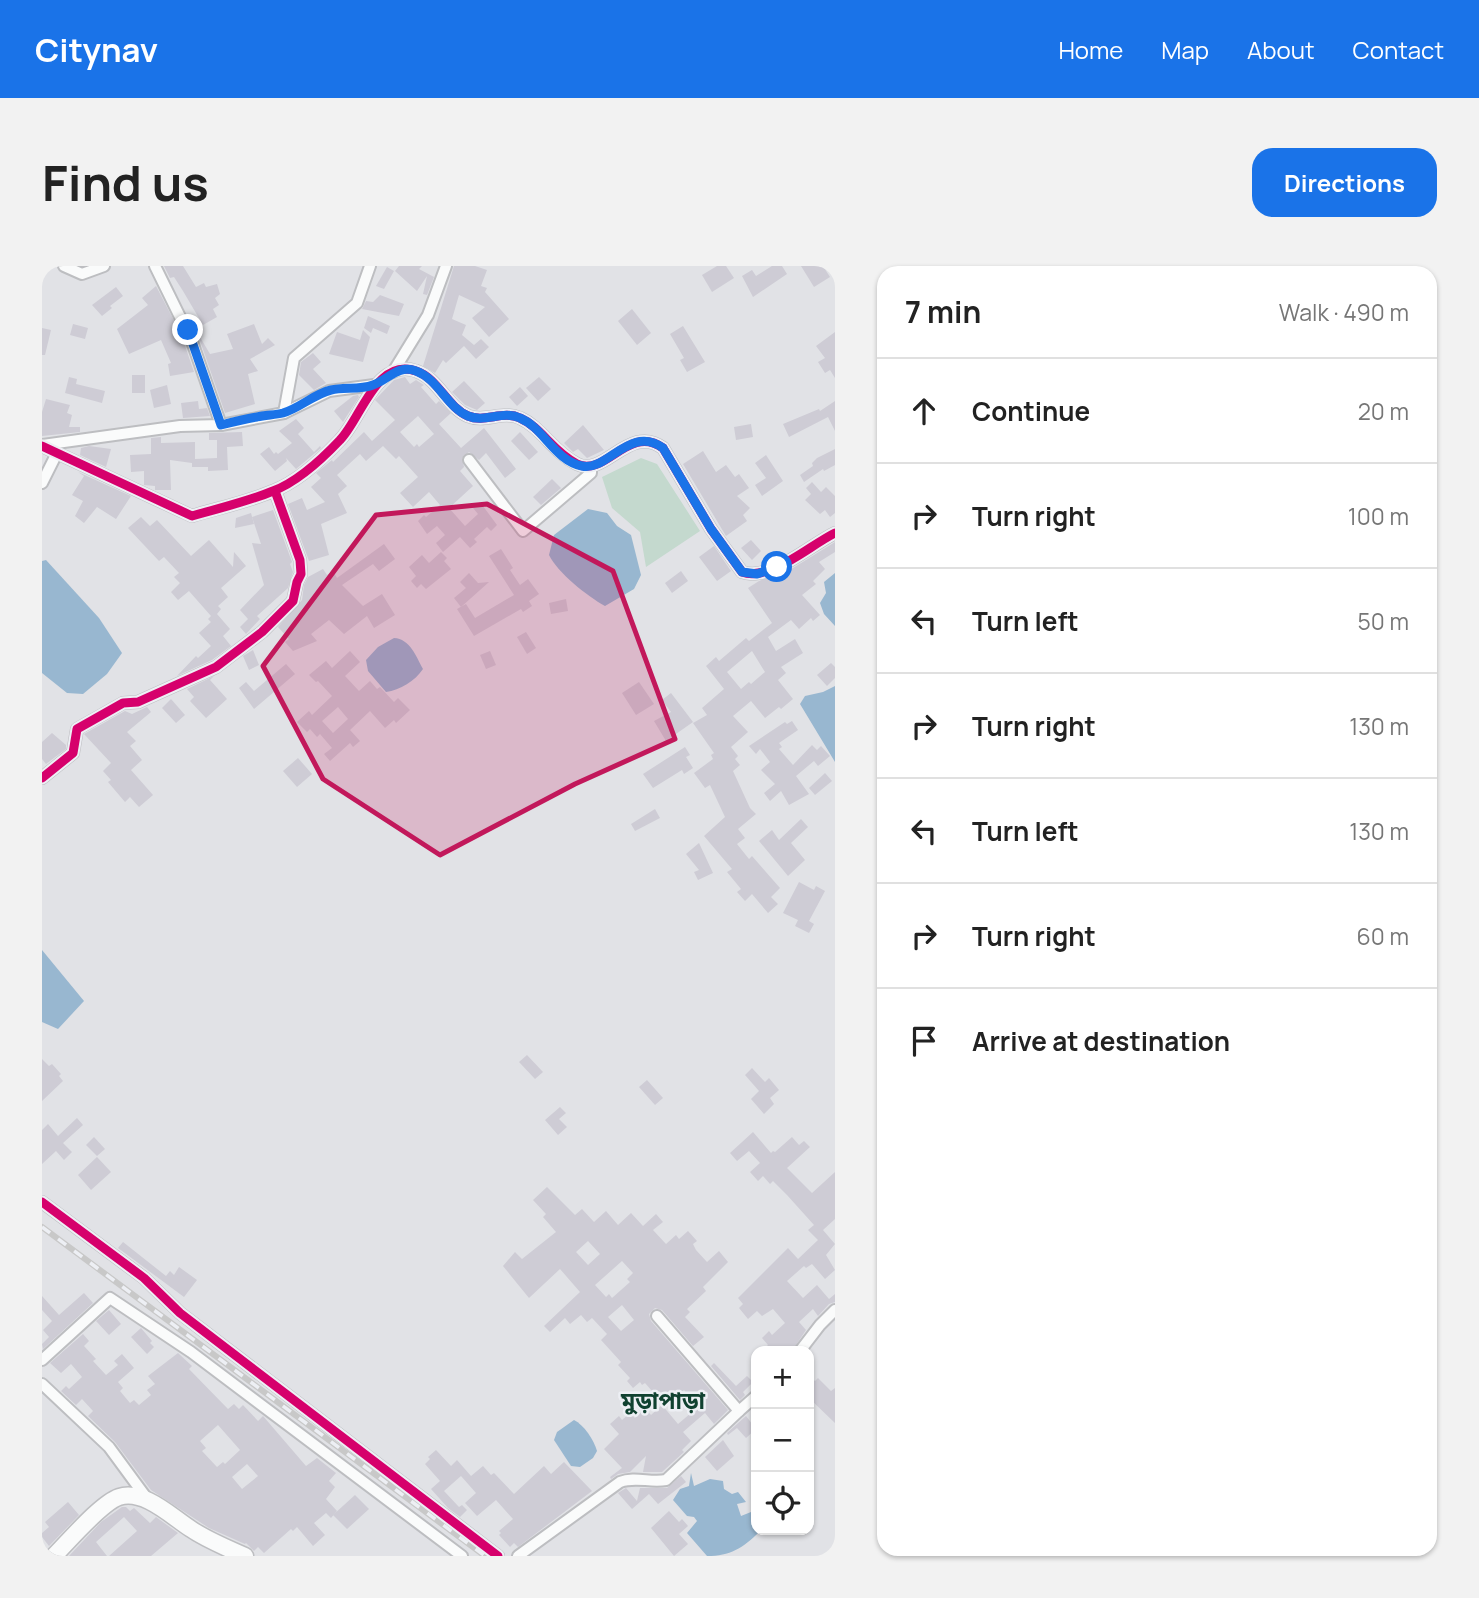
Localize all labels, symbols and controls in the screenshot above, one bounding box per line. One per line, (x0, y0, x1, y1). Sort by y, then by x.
text: Citynav (35, 27, 158, 72)
text: Home (1058, 33, 1123, 66)
text: Map (1161, 33, 1209, 66)
text: About (1247, 33, 1315, 66)
text: Contact (1353, 33, 1444, 66)
button: Directions (1252, 148, 1437, 217)
text: Find us (42, 149, 209, 216)
text: 7 min (905, 291, 981, 332)
text: Walk · 490 m (1279, 296, 1409, 328)
route end (172, 314, 203, 345)
icon: ahead (905, 392, 943, 430)
text: Continue (972, 393, 1090, 429)
text: 20 m (1358, 395, 1409, 427)
icon: right (905, 497, 943, 535)
text: Turn right (972, 498, 1096, 534)
text: 100 m (1348, 500, 1409, 532)
route start (761, 551, 792, 582)
icon: left (905, 602, 943, 640)
text: Turn left (972, 603, 1079, 639)
text: 50 m (1358, 605, 1409, 637)
icon: right (905, 707, 943, 745)
text: Turn right (972, 708, 1096, 744)
text: 130 m (1349, 710, 1409, 742)
icon: left (905, 812, 943, 850)
text: Turn left (972, 813, 1079, 849)
text: 130 m (1349, 815, 1409, 847)
icon: right (905, 917, 943, 955)
text: Turn right (972, 918, 1096, 954)
text: 60 m (1357, 920, 1409, 952)
icon: arrive (905, 1022, 943, 1060)
text: Arrive at destination (972, 1023, 1230, 1059)
map controls (751, 1346, 814, 1535)
button: + (751, 1346, 814, 1409)
district label: মুড়াপাড়া (620, 1384, 705, 1416)
button: − (751, 1409, 814, 1472)
button: locate (751, 1472, 814, 1535)

